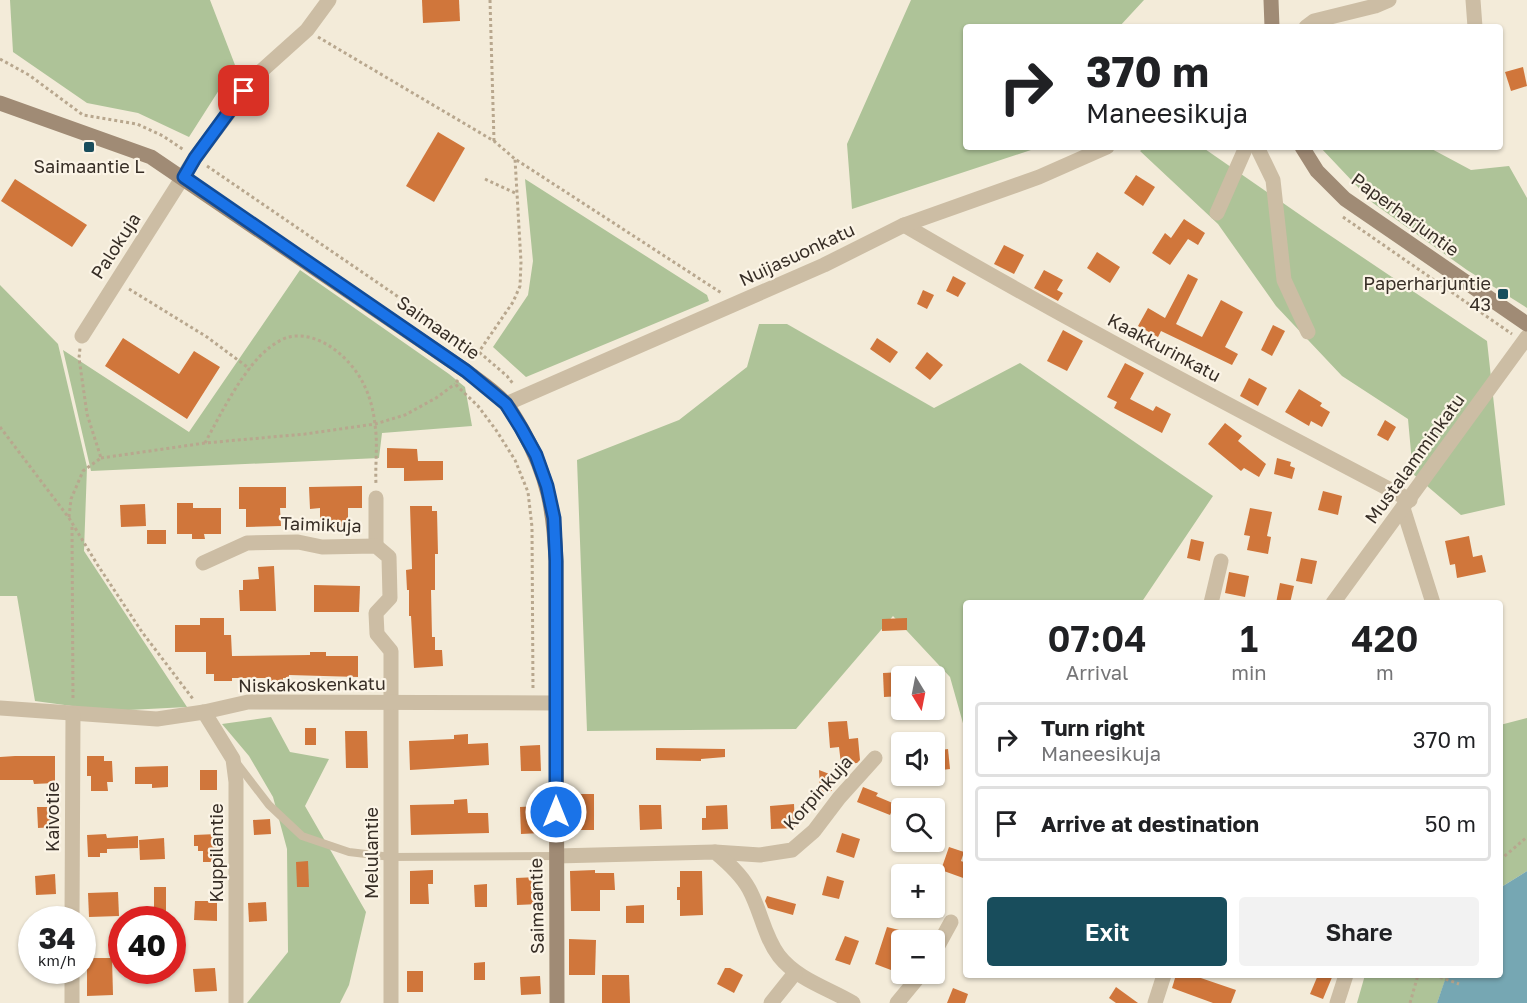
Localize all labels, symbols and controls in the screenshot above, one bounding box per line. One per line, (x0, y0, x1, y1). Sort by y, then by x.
text: 370 m (1086, 46, 1209, 96)
icon: right (987, 48, 1065, 126)
pin (218, 65, 269, 116)
icon: arrive (227, 74, 260, 107)
text: Maneesikuja (1086, 97, 1248, 129)
marker: Saimaantie L (82, 140, 96, 154)
place label: Saimaantie L (34, 155, 144, 177)
street label: Paperharjuntie (1347, 168, 1464, 261)
street label: Palokuja (86, 208, 145, 283)
street label: Nuijasuonkatu (735, 218, 858, 290)
place label: Paperharjuntie 43 (1363, 272, 1491, 315)
marker: Paperharjuntie 43 (1496, 287, 1510, 301)
street label: Saimaantie (393, 291, 484, 364)
street label: Kaakkurinkatu (1104, 308, 1225, 386)
street label: Mustalamminkatu (1360, 389, 1469, 528)
street label: Taimikuja (280, 512, 362, 536)
text: 07:04 (1048, 617, 1147, 660)
text: 1 (1240, 617, 1258, 660)
text: 420 (1351, 617, 1418, 660)
text: Arrival (1066, 660, 1128, 684)
text: min (1231, 660, 1267, 684)
text: m (1376, 660, 1394, 684)
north arrow (891, 666, 945, 720)
map controls (891, 666, 945, 984)
street label: Niskakoskenkatu (238, 672, 386, 696)
text: Turn right (1041, 714, 1145, 741)
icon: right (990, 723, 1023, 756)
text: 370 m (1413, 726, 1476, 753)
button: sound (891, 732, 945, 786)
text: Maneesikuja (1041, 741, 1161, 765)
street label: Korpinkuja (778, 750, 857, 834)
position arrow (524, 780, 588, 844)
street label: Kaivotie (41, 782, 63, 852)
button: search (891, 798, 945, 852)
street label: Kuppilantie (205, 803, 227, 903)
street label: Melulantie (360, 807, 382, 899)
icon: arrive (990, 807, 1023, 840)
text: Arrive at destination (1041, 810, 1259, 837)
text: 50 m (1425, 810, 1476, 837)
street label: Saimaantie (524, 858, 548, 954)
button: + (891, 864, 945, 918)
button: Exit (987, 897, 1227, 966)
button: Share (1239, 897, 1479, 966)
speed limit sign: 40 (108, 906, 186, 984)
text: 34 (38, 920, 76, 956)
button: − (891, 930, 945, 984)
text: km/h (38, 951, 76, 969)

